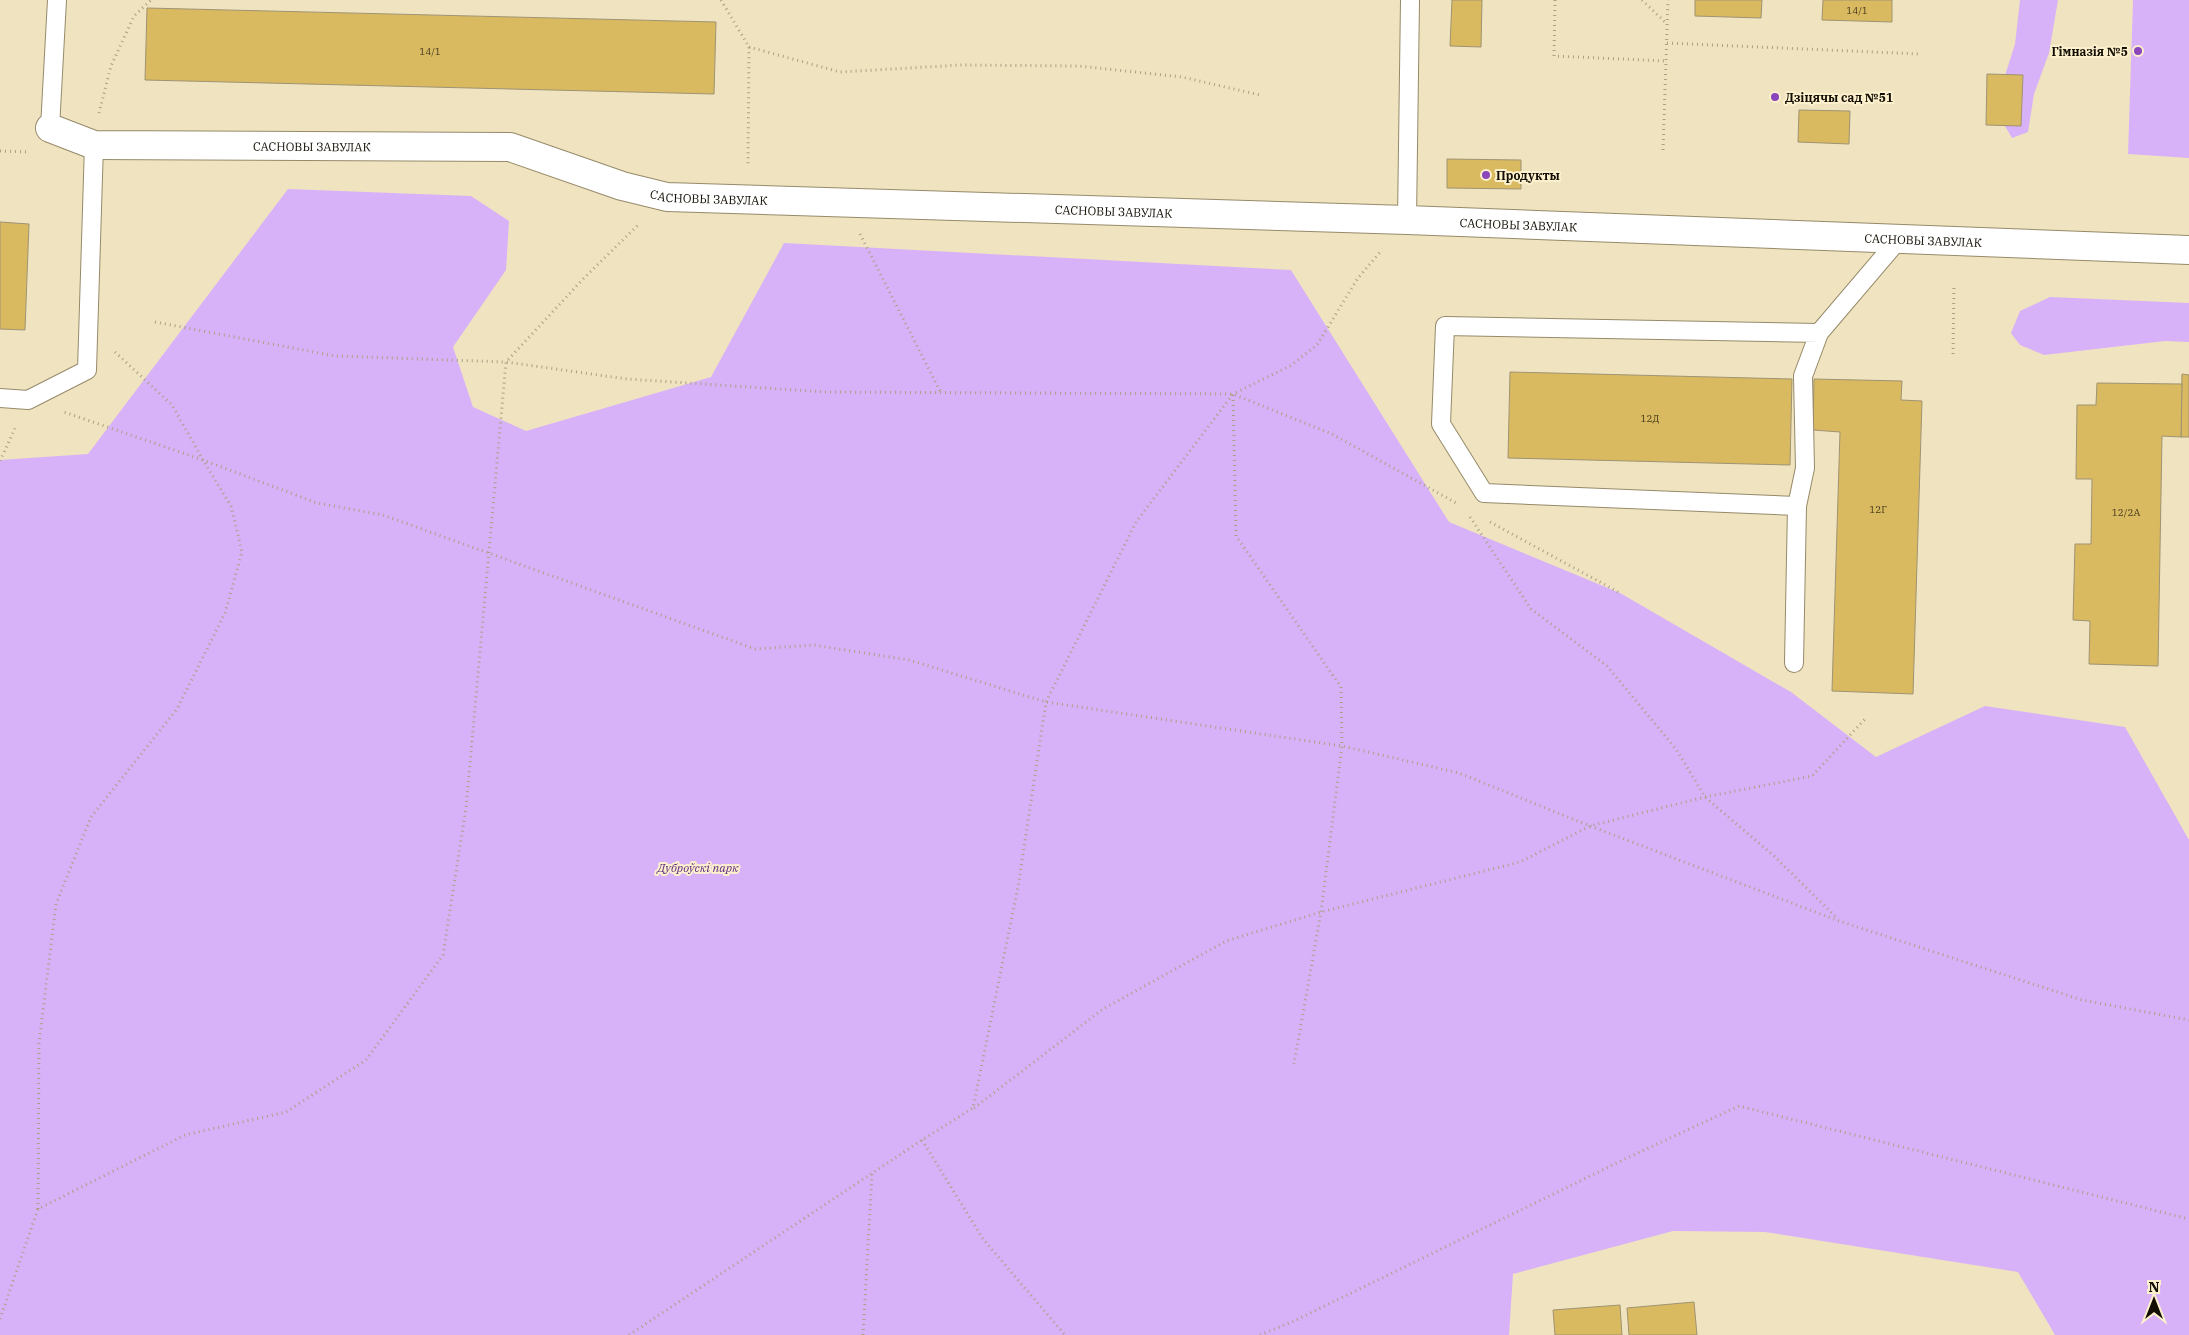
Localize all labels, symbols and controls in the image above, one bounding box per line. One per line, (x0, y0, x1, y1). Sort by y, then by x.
house number: 14/1 (1846, 4, 1868, 17)
place label: Гімназія №5 (2051, 44, 2128, 59)
house number: 14/1 (419, 45, 441, 58)
marker: Гімназія №5 (2132, 45, 2144, 57)
place label: Дзіцячы сад №51 (1785, 90, 1893, 105)
marker: Дзіцячы сад №51 (1769, 91, 1781, 103)
street label: САСНОВЫ ЗАВУЛАК (253, 138, 371, 154)
place label: Продукты (1496, 168, 1560, 183)
marker: Продукты (1480, 169, 1492, 181)
street label: САСНОВЫ ЗАВУЛАК (649, 186, 769, 208)
street label: САСНОВЫ ЗАВУЛАК (1055, 202, 1173, 220)
street label: САСНОВЫ ЗАВУЛАК (1459, 215, 1578, 234)
street label: САСНОВЫ ЗАВУЛАК (1864, 230, 1983, 250)
house number: 12Д (1641, 412, 1660, 425)
house number: 12Г (1869, 503, 1887, 516)
house number: 12/2А (2112, 506, 2140, 519)
park label: Дуброўскі парк (655, 860, 739, 875)
north arrow (2129, 1275, 2179, 1325)
text: N (2148, 1278, 2160, 1296)

